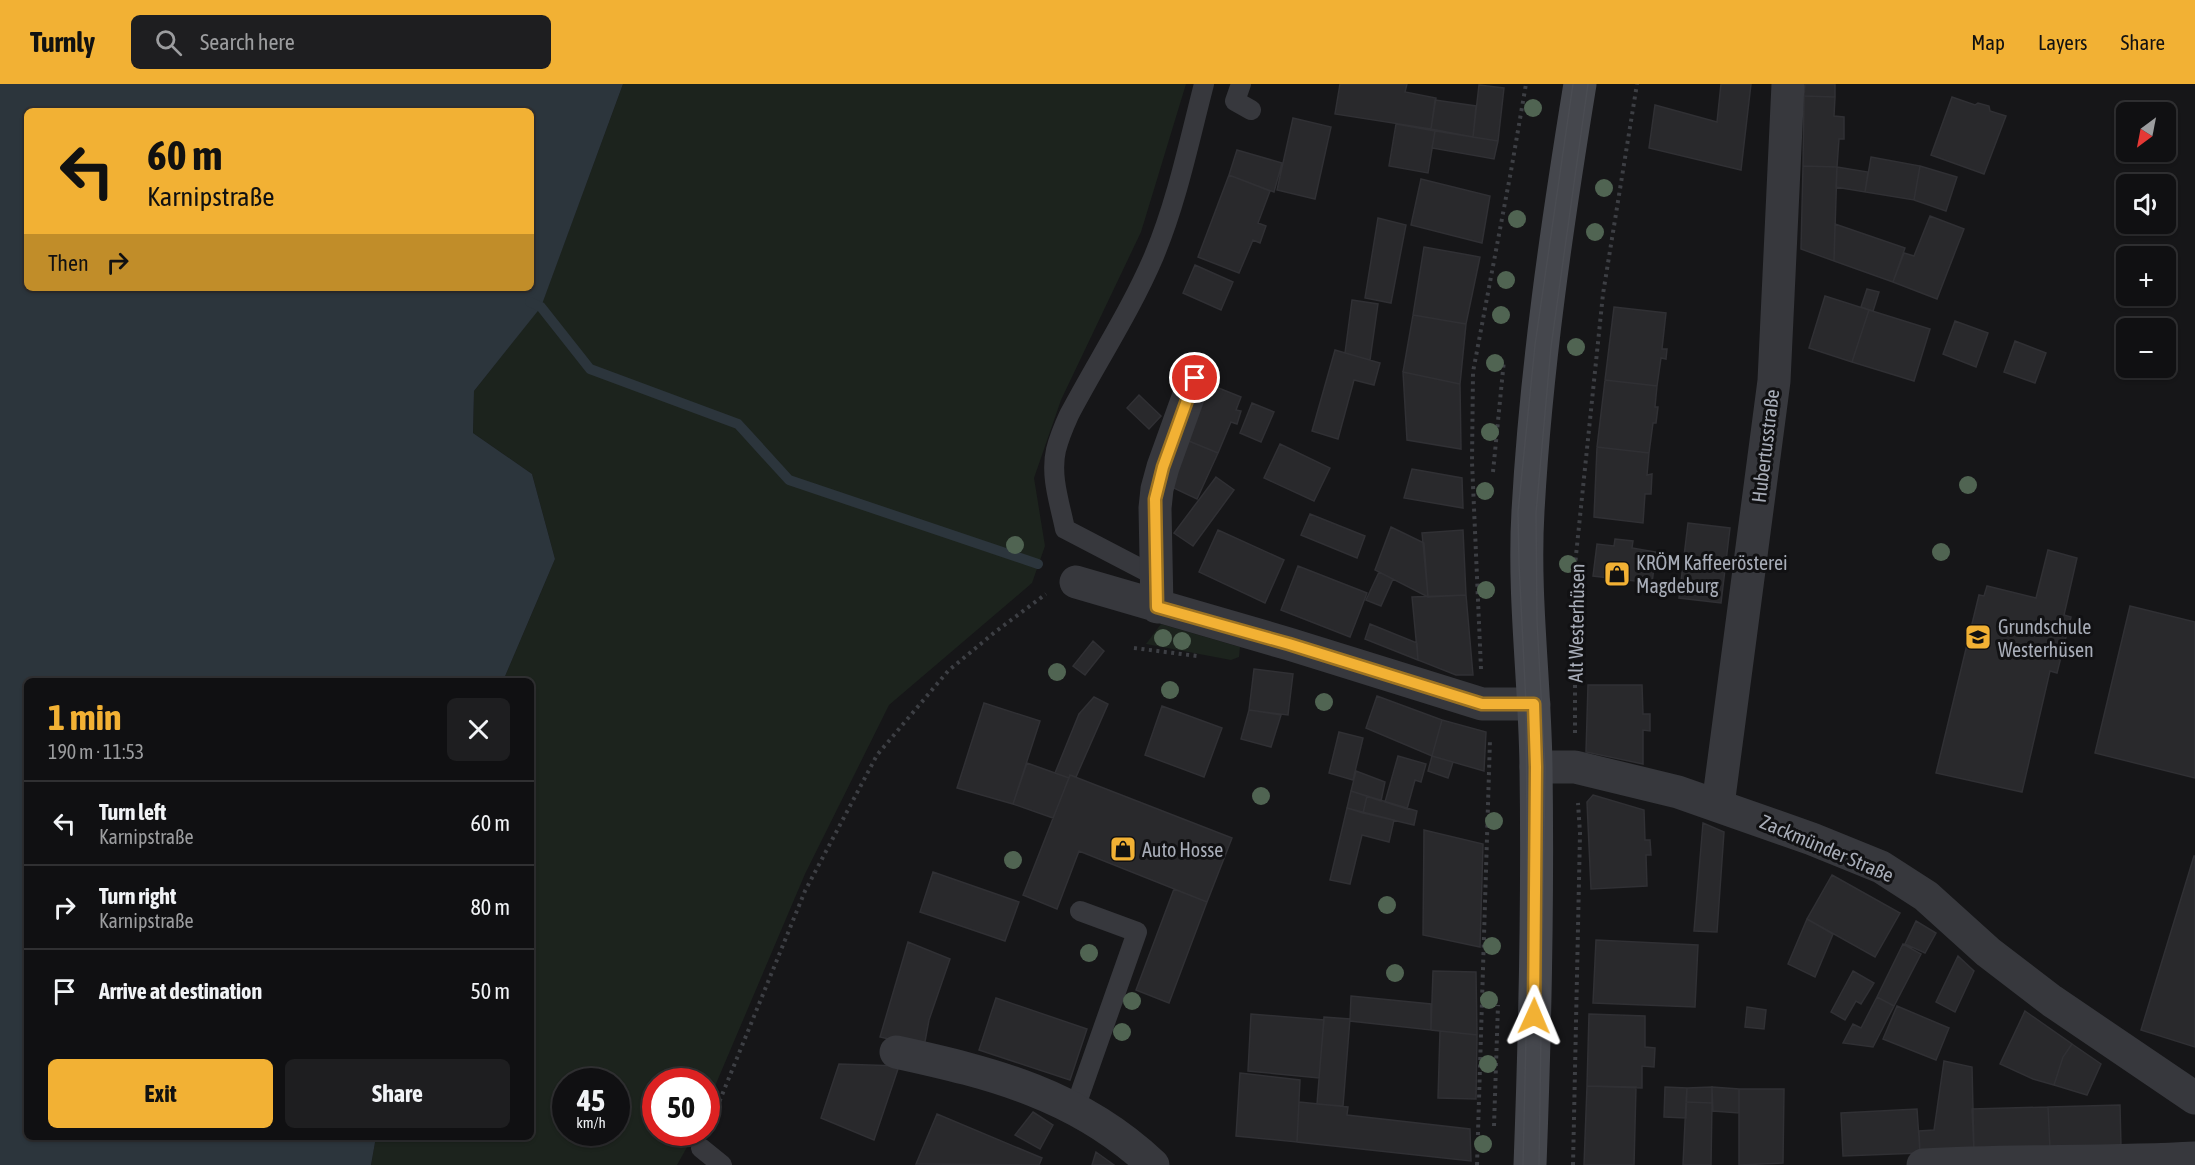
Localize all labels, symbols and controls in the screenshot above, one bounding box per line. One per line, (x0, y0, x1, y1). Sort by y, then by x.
search box (131, 15, 551, 69)
text: Turnly (30, 26, 95, 58)
icon: search (152, 26, 185, 59)
text: Search here (200, 29, 295, 55)
text: Map (1971, 30, 2005, 54)
text: Layers (2038, 30, 2088, 54)
text: Share (2121, 30, 2165, 54)
north arrow (2116, 102, 2176, 162)
map controls (2116, 102, 2176, 378)
text: 60 m (147, 131, 222, 179)
icon: left (48, 132, 126, 210)
button: sound (2116, 174, 2176, 234)
text: Karnipstraße (147, 181, 275, 212)
icon: right (101, 246, 134, 279)
button: + (2116, 246, 2176, 306)
text: Then (48, 250, 89, 276)
button: − (2116, 318, 2176, 378)
pin (1169, 352, 1220, 403)
icon: arrive (1178, 361, 1211, 394)
street label: Hubertusstraße (1747, 388, 1783, 504)
place label: KRÖM Kaffeerösterei Magdeburg (1636, 551, 1788, 597)
shop icon: KRÖM Kaffeerösterei Magdeburg (1602, 559, 1632, 589)
street label: Alt Westerhüsen (1563, 563, 1589, 683)
place label: Grundschule Westerhüsen (1998, 615, 2094, 661)
school or university icon: Grundschule Westerhüsen (1963, 622, 1993, 652)
text: 1 min (48, 696, 122, 738)
button: close (447, 698, 510, 761)
text: 190 m · 11:53 (48, 740, 144, 763)
text: Turn left (99, 799, 166, 825)
icon: left (48, 807, 81, 840)
street label: Zackmünder Straße (1757, 809, 1897, 887)
text: 60 m (470, 810, 510, 836)
text: Karnipstraße (99, 825, 193, 848)
shop icon: Auto Hosse (1108, 834, 1138, 864)
place label: Auto Hosse (1142, 838, 1223, 861)
text: Turn right (99, 883, 176, 909)
icon: right (48, 891, 81, 924)
text: 80 m (470, 894, 510, 920)
text: Karnipstraße (99, 909, 193, 932)
icon: arrive (48, 975, 81, 1008)
text: Arrive at destination (99, 978, 262, 1004)
text: 50 m (470, 978, 510, 1004)
position arrow (1502, 984, 1566, 1048)
button: Exit (48, 1059, 273, 1128)
button: Share (285, 1059, 510, 1128)
speed limit sign: 50 (642, 1068, 720, 1146)
text: 45 (577, 1083, 605, 1117)
text: km/h (576, 1114, 606, 1131)

